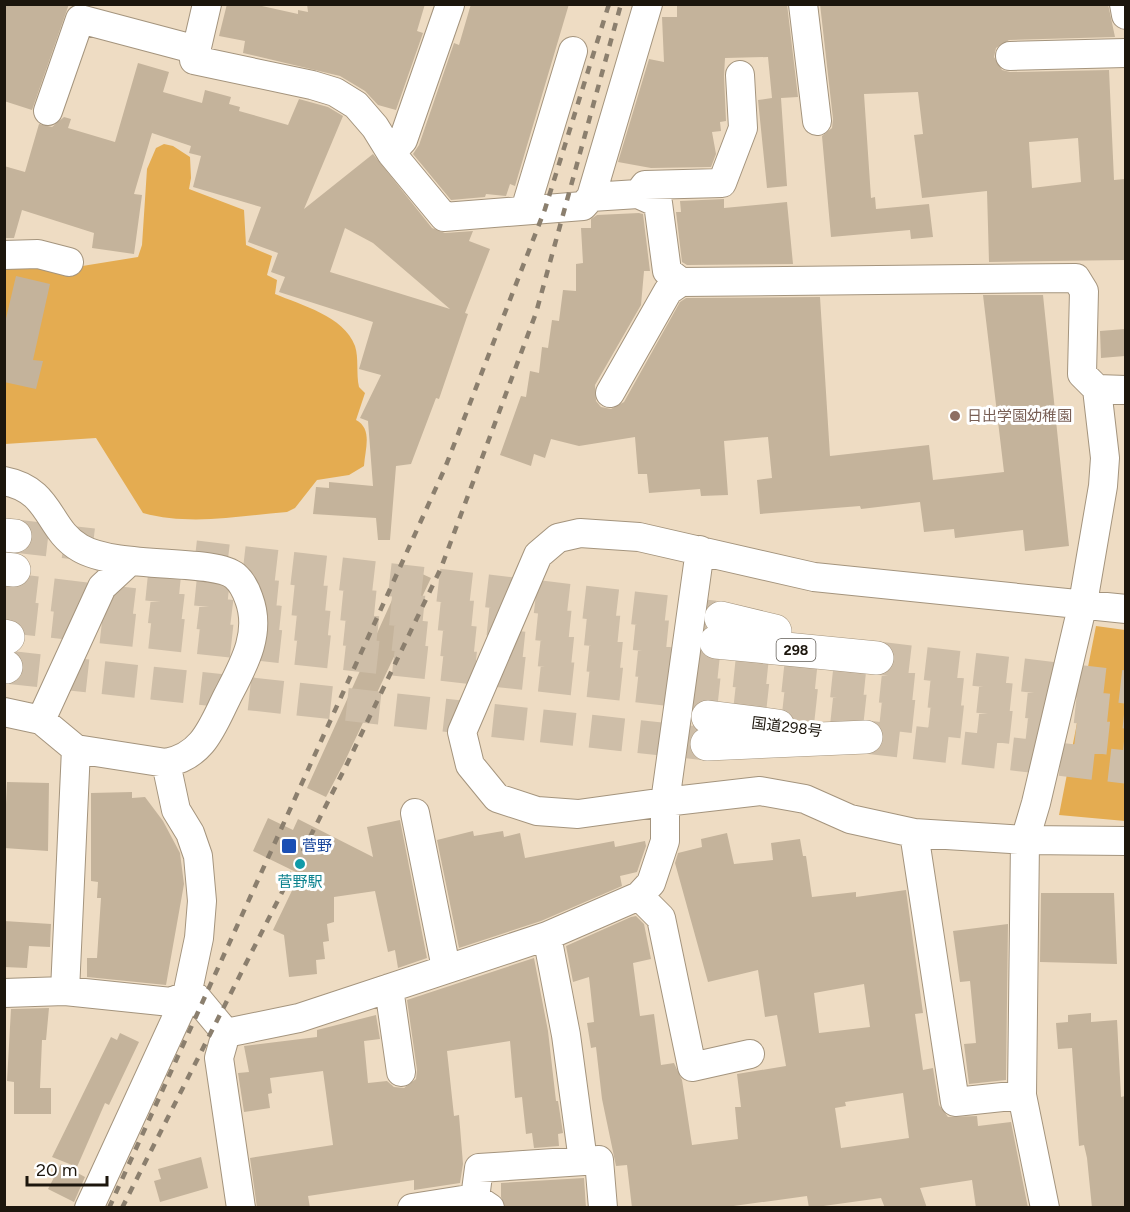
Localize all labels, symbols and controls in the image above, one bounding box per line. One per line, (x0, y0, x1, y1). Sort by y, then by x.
place label: 日出学園幼稚園 (967, 407, 1072, 425)
marker: 日出学園幼稚園 (948, 409, 962, 423)
road number: 298 (776, 639, 816, 661)
street label: 国道298号 (751, 714, 823, 740)
marker: 菅野 (280, 837, 298, 855)
place label: 菅野 (302, 837, 332, 855)
marker: 菅野駅 (293, 857, 307, 871)
place label: 菅野駅 (277, 873, 323, 891)
scale bar (27, 1149, 106, 1187)
text: 20 m (36, 1159, 77, 1181)

